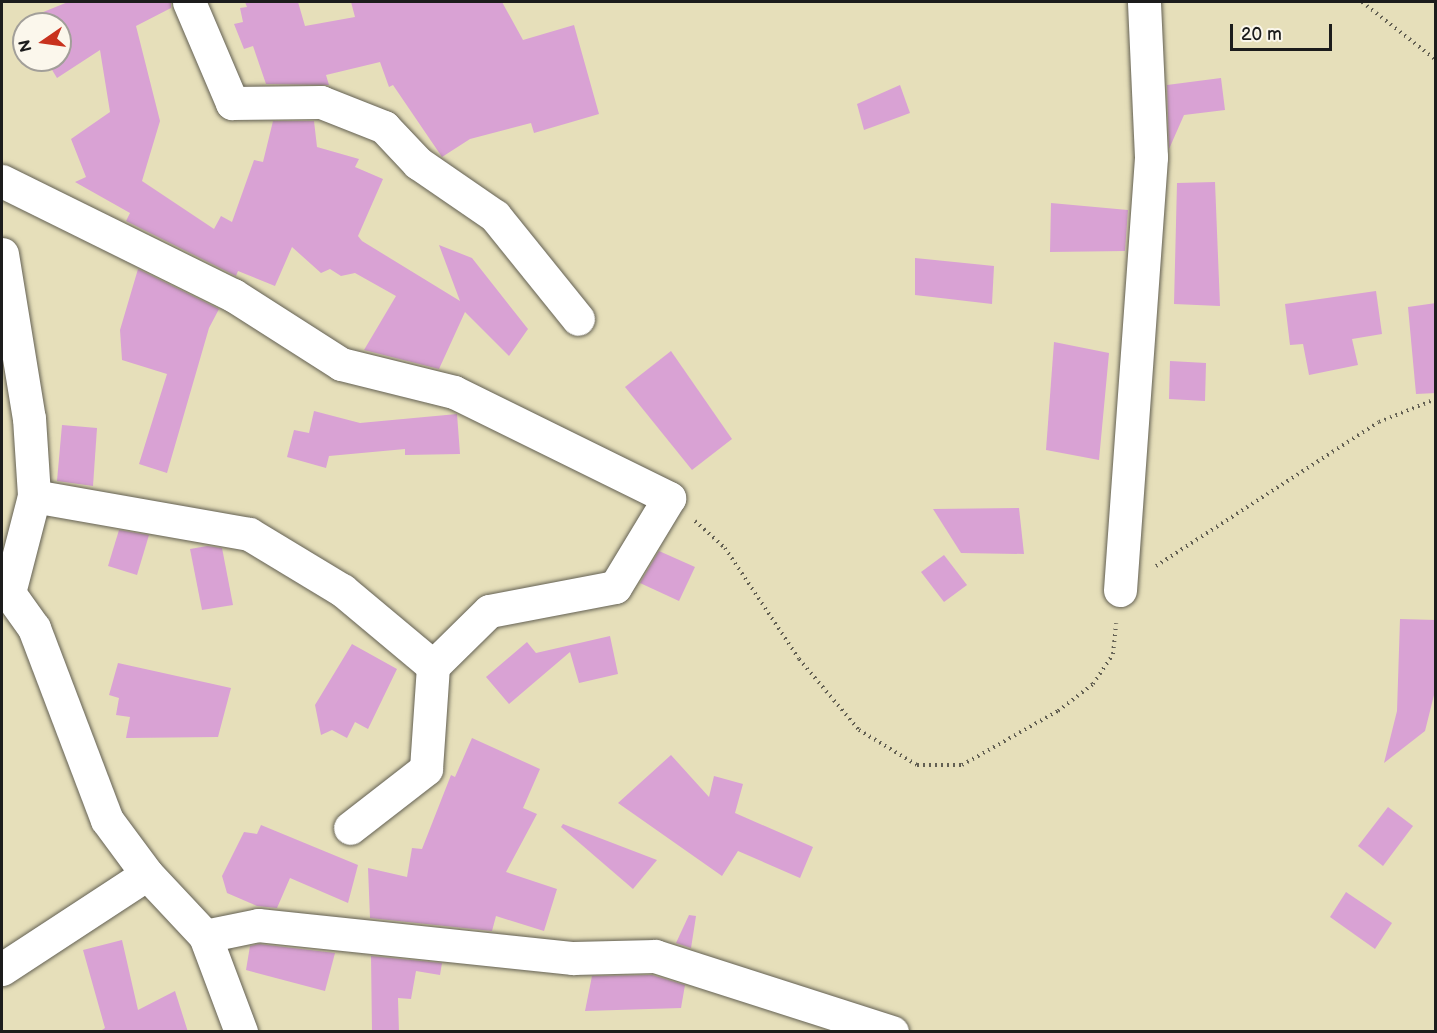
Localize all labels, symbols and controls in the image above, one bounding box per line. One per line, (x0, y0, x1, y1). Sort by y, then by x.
north arrow (12, 12, 72, 72)
scale bar (1233, 12, 1335, 50)
text: 20 m (1241, 24, 1282, 45)
text: N (15, 38, 37, 54)

